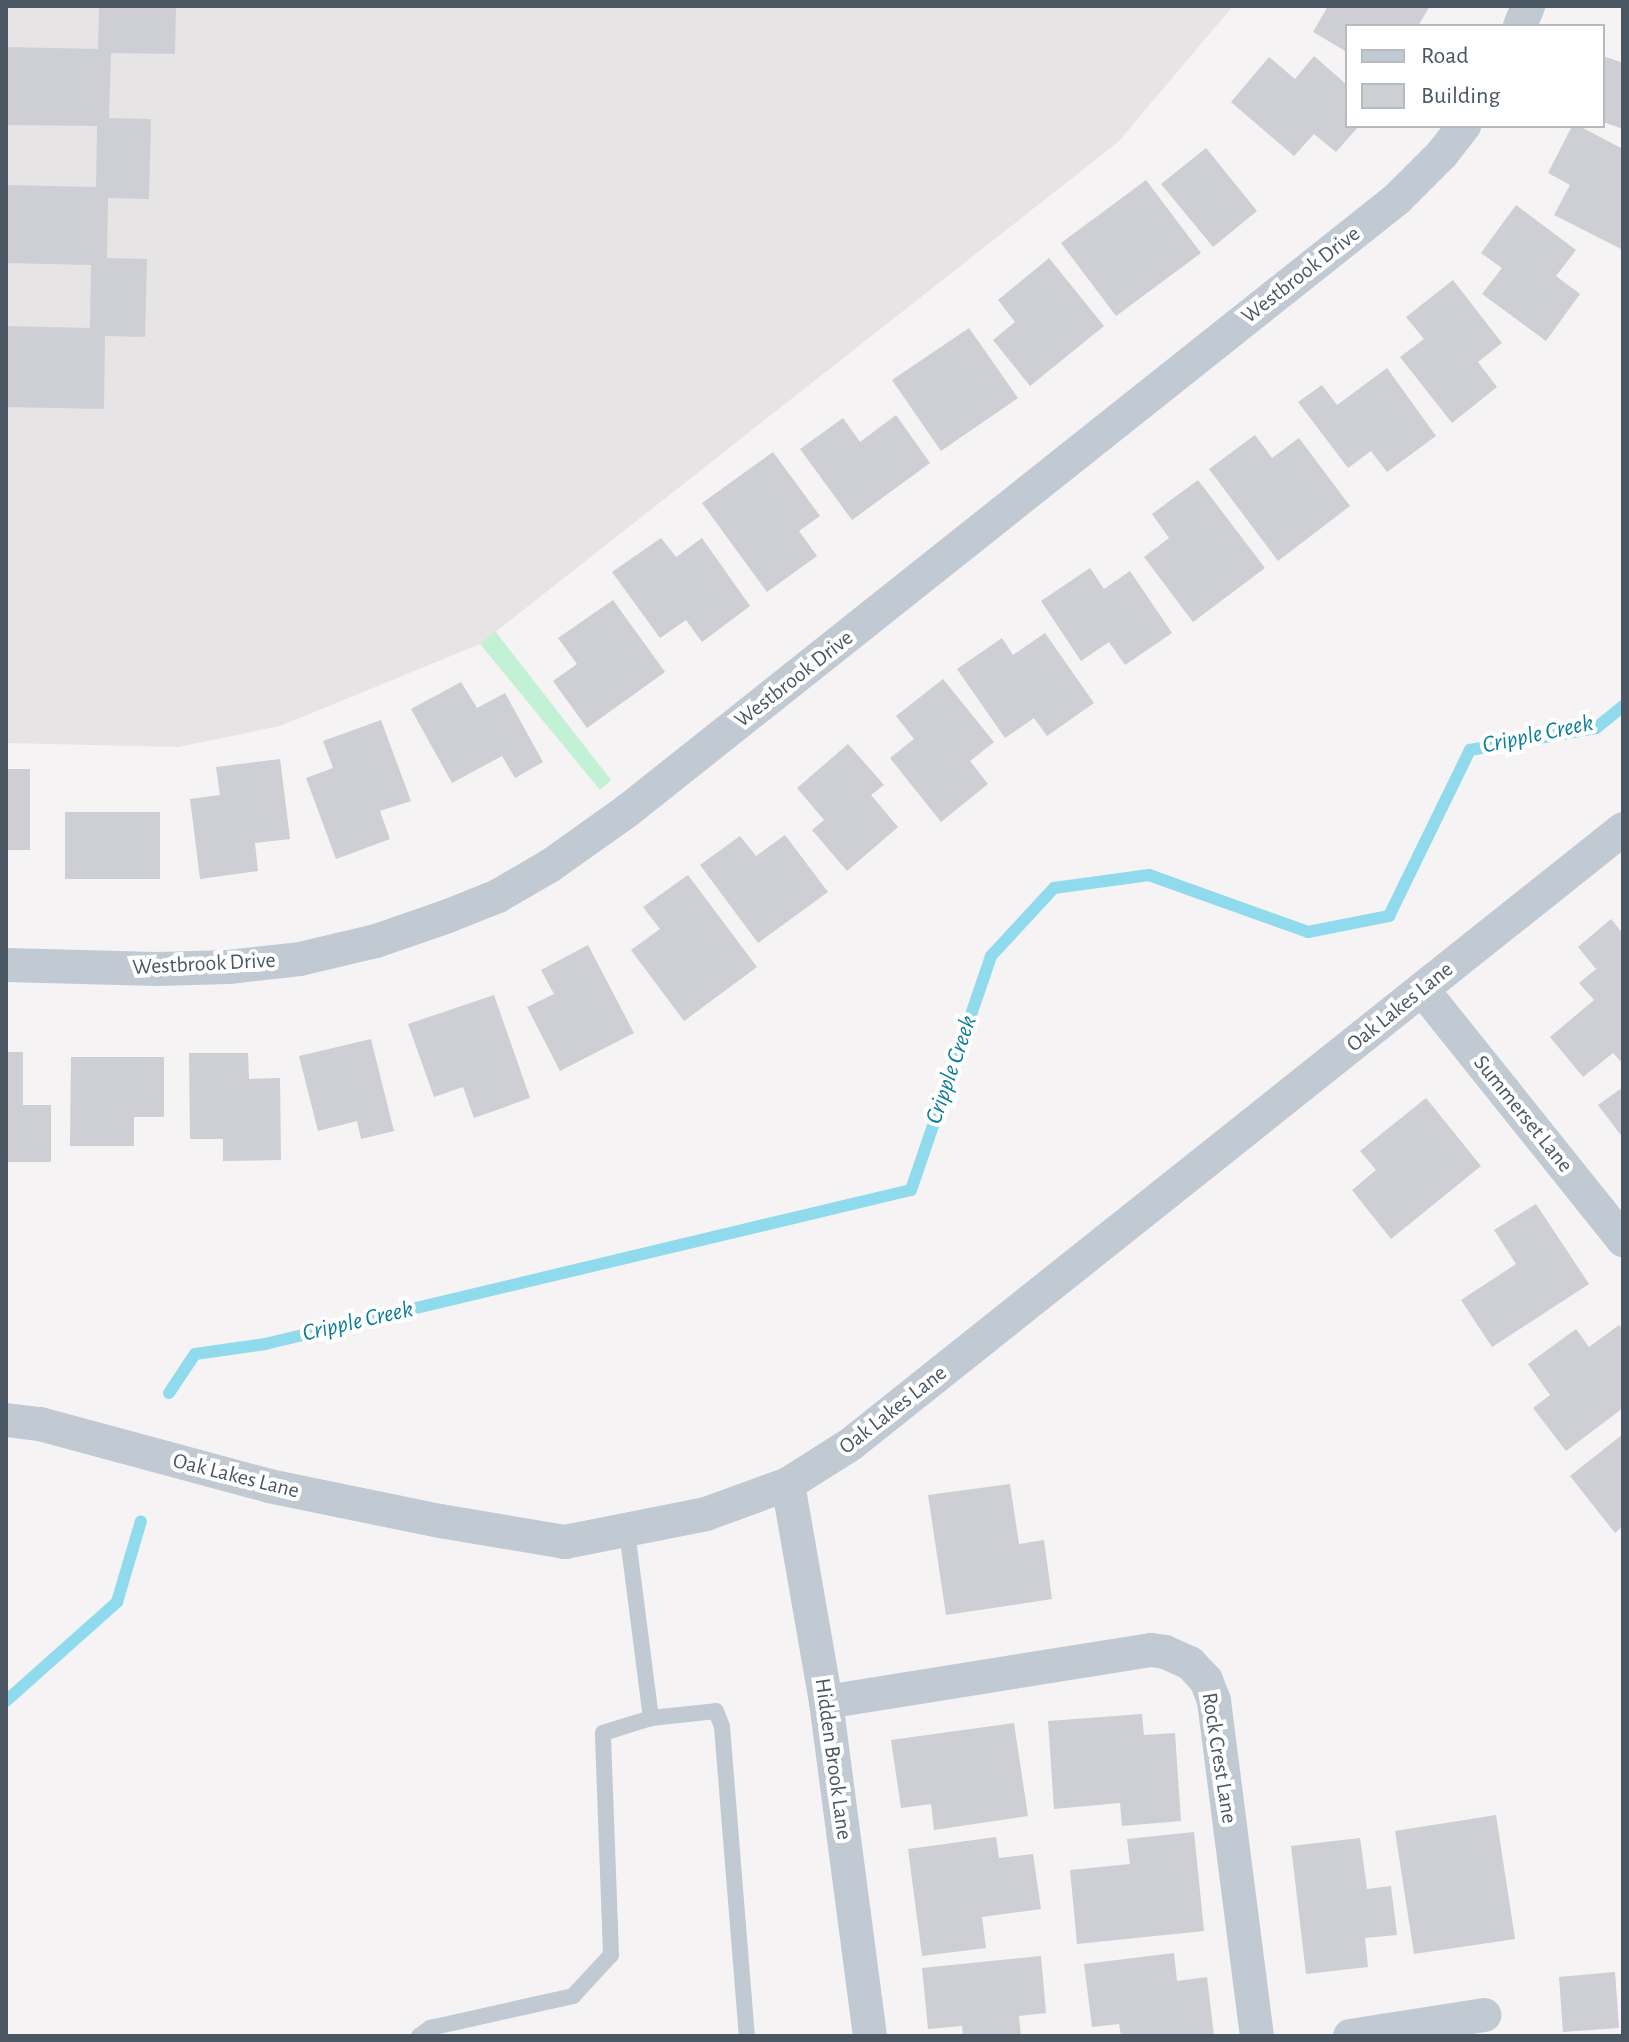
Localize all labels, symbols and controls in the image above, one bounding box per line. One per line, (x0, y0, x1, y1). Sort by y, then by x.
legend (1345, 24, 1605, 128)
text: Road (1421, 44, 1469, 68)
text: Building (1421, 84, 1500, 108)
street label: Westbrook Drive (1236, 221, 1366, 329)
street label: Westbrook Drive (729, 625, 859, 733)
water label: Cripple Creek (1480, 709, 1596, 761)
street label: Westbrook Drive (132, 947, 276, 981)
street label: Oak Lakes Lane (1341, 956, 1459, 1058)
water label: Cripple Creek (920, 1012, 984, 1128)
street label: Summerset Lane (1468, 1050, 1578, 1178)
water label: Cripple Creek (300, 1295, 416, 1349)
street label: Oak Lakes Lane (834, 1360, 952, 1460)
street label: Oak Lakes Lane (170, 1448, 302, 1504)
street label: Hidden Brook Lane (809, 1677, 857, 1841)
street label: Rock Crest Lane (1196, 1691, 1242, 1825)

